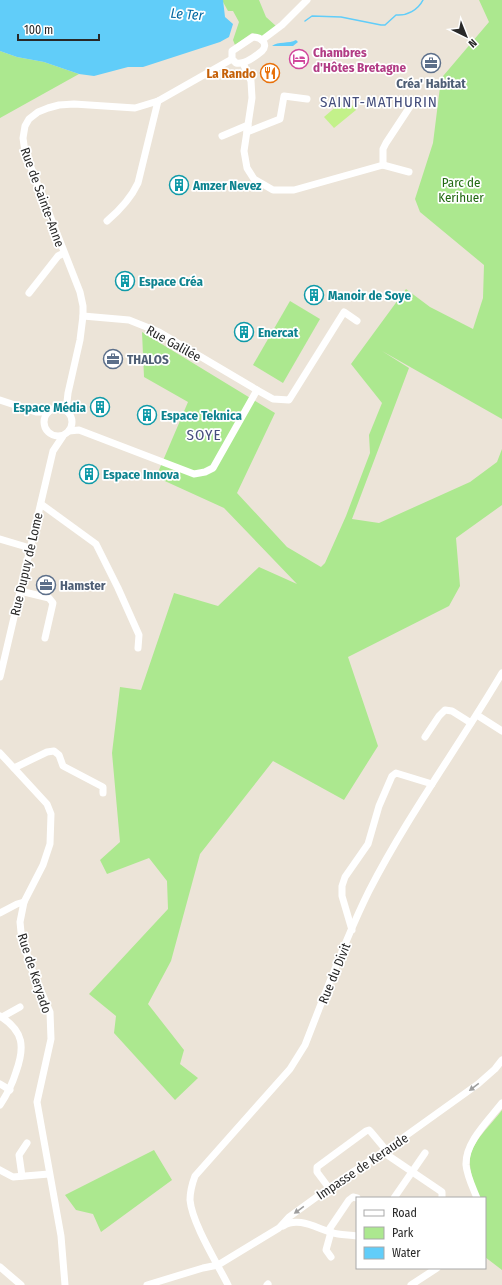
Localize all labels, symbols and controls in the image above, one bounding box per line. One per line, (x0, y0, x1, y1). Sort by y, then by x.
water label: Le Ter (170, 5, 205, 24)
scale bar (18, 16, 99, 42)
north arrow (446, 16, 486, 56)
text: 100 m (24, 23, 53, 37)
text: N (466, 36, 479, 50)
place label: Chambres d'Hôtes Bretagne (313, 45, 406, 75)
hotel icon: Chambres d'Hôtes Bretagne (288, 48, 310, 70)
office icon: Créa' Habitat (420, 52, 442, 74)
restaurant icon: La Rando (259, 62, 281, 84)
place label: La Rando (206, 66, 256, 81)
place label: Créa' Habitat (396, 76, 466, 91)
district label: SAINT-MATHURIN (320, 93, 438, 111)
street label: Rue de Sainte-Anne (18, 145, 68, 249)
building icon: Amzer Nevez (168, 174, 190, 196)
park label: Parc de Kerihuer (438, 175, 484, 205)
place label: Amzer Nevez (192, 178, 262, 193)
building icon: Espace Créa (114, 270, 136, 292)
place label: Espace Créa (139, 274, 203, 289)
building icon: Manoir de Soye (303, 284, 325, 306)
place label: Manoir de Soye (328, 288, 411, 303)
building icon: Enercat (233, 321, 255, 343)
street label: Rue Galilée (144, 322, 204, 365)
place label: Enercat (258, 325, 299, 340)
office icon: THALOS (102, 348, 124, 370)
place label: THALOS (127, 352, 169, 367)
building icon: Espace Média (89, 396, 111, 418)
place label: Espace Média (13, 400, 87, 415)
building icon: Espace Teknica (136, 404, 158, 426)
place label: Espace Teknica (161, 408, 242, 423)
district label: SOYE (187, 426, 221, 444)
building icon: Espace Innova (78, 463, 100, 485)
place label: Espace Innova (103, 467, 180, 482)
street label: Rue Dupuy de Lome (7, 511, 46, 617)
office icon: Hamster (35, 574, 57, 596)
place label: Hamster (60, 578, 106, 593)
street label: Rue de Keryado (15, 931, 55, 1015)
street label: Rue du Divit (315, 940, 354, 1006)
one-way arrow (468, 1083, 479, 1091)
street label: Impasse de Keraude (314, 1130, 411, 1203)
legend (356, 1197, 486, 1269)
one-way arrow (293, 1206, 304, 1214)
text: Road (392, 1206, 417, 1220)
text: Park (392, 1226, 414, 1240)
text: Water (392, 1246, 421, 1260)

